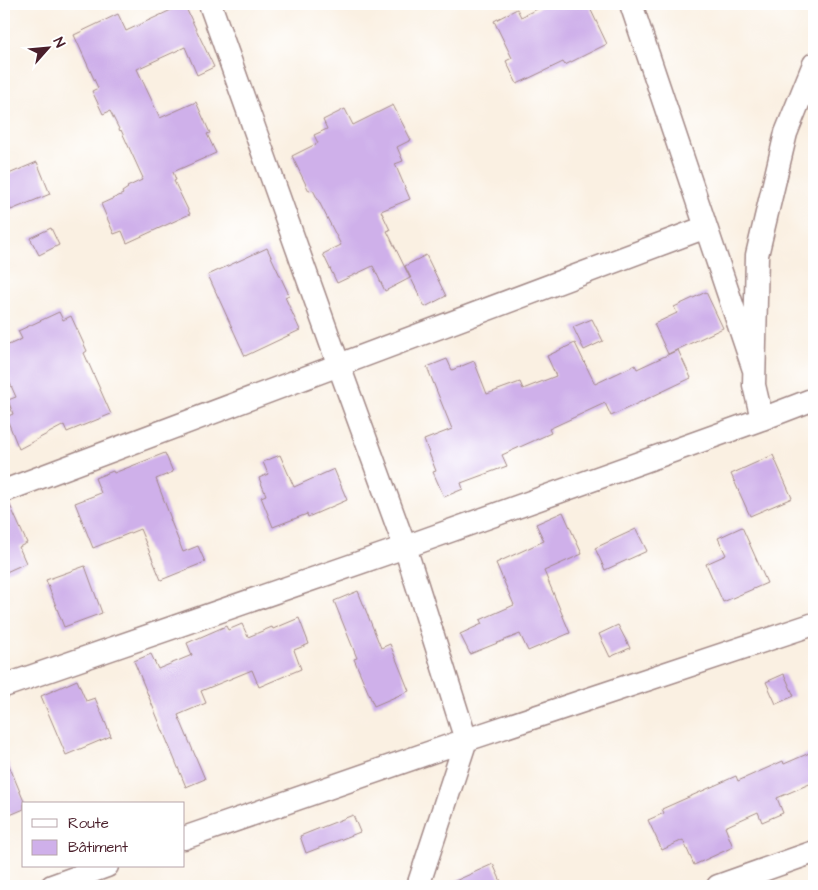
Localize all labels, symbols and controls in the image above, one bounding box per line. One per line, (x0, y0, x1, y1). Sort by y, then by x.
north arrow (22, 22, 72, 72)
text: N (48, 34, 70, 51)
legend (22, 802, 185, 868)
text: Route (68, 813, 109, 834)
text: Bâtiment (68, 837, 128, 858)

